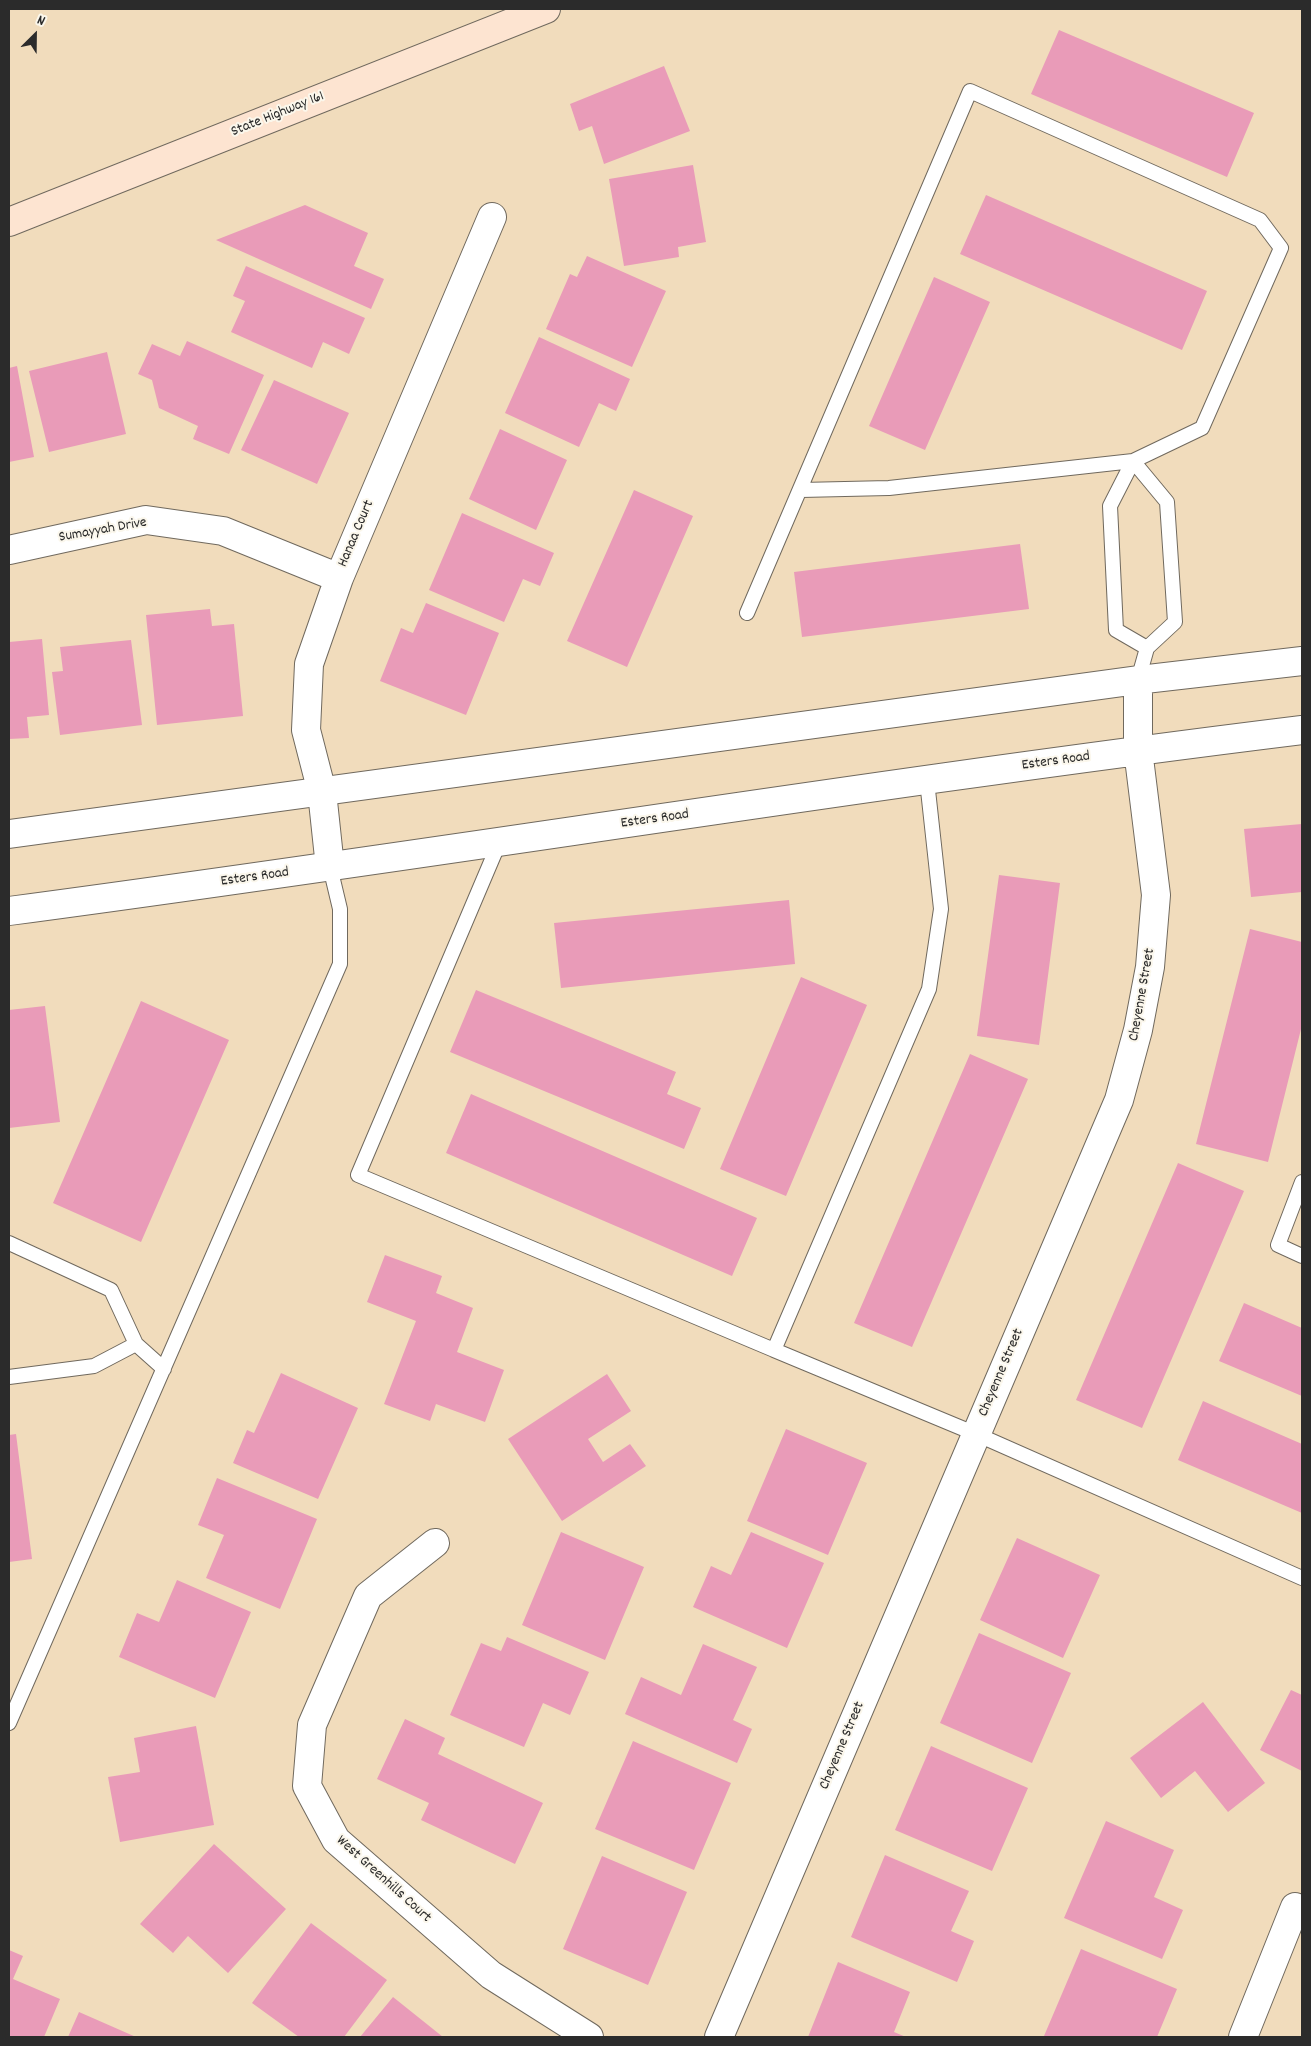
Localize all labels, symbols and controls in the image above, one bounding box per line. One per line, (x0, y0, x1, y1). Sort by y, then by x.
north arrow (10, 10, 60, 60)
text: N (34, 11, 48, 32)
street label: State Highway 161 (229, 88, 327, 142)
street label: Hanaa Court (335, 498, 379, 570)
street label: Sumayyah Drive (58, 514, 148, 548)
street label: Esters Road (1021, 748, 1091, 776)
street label: Esters Road (620, 806, 690, 834)
street label: Esters Road (220, 864, 290, 892)
street label: Cheyenne Street (1126, 947, 1160, 1043)
street label: Cheyenne Street (975, 1326, 1029, 1420)
street label: Cheyenne Street (816, 1699, 870, 1793)
street label: West Greenhills Court (332, 1833, 434, 1927)

